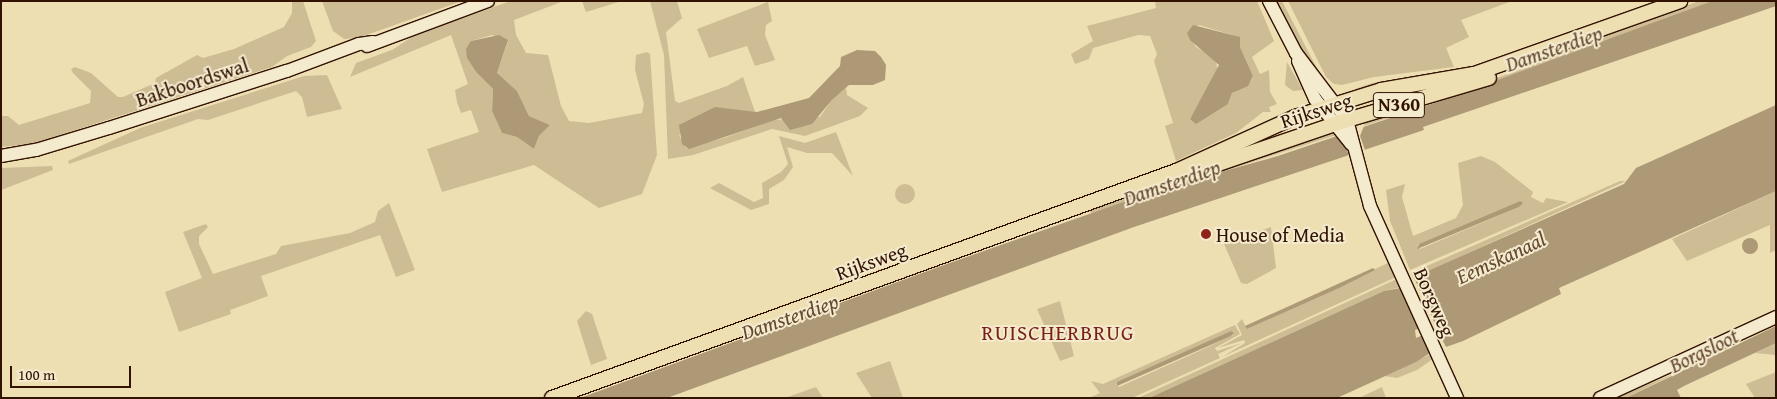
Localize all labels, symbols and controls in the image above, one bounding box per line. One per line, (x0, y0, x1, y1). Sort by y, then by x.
water label: Damsterdiep (1502, 21, 1606, 77)
street label: Bakboordswal (132, 52, 252, 112)
street label: Rijksweg (1277, 87, 1355, 133)
road number: N360 (1373, 88, 1425, 122)
water label: Damsterdiep (1120, 155, 1224, 211)
place label: House of Media (1216, 222, 1345, 246)
water label: Eemskanaal (1452, 226, 1550, 290)
marker: House of Media (1200, 228, 1212, 240)
street label: Rijksweg (832, 237, 910, 285)
street label: Borgweg (1409, 264, 1461, 340)
water label: Damsterdiep (738, 289, 842, 345)
district label: RUISCHERBRUG (980, 320, 1136, 346)
water label: Borgsloot (1665, 323, 1743, 379)
scale bar (12, 356, 134, 388)
text: 100 m (18, 364, 55, 385)

